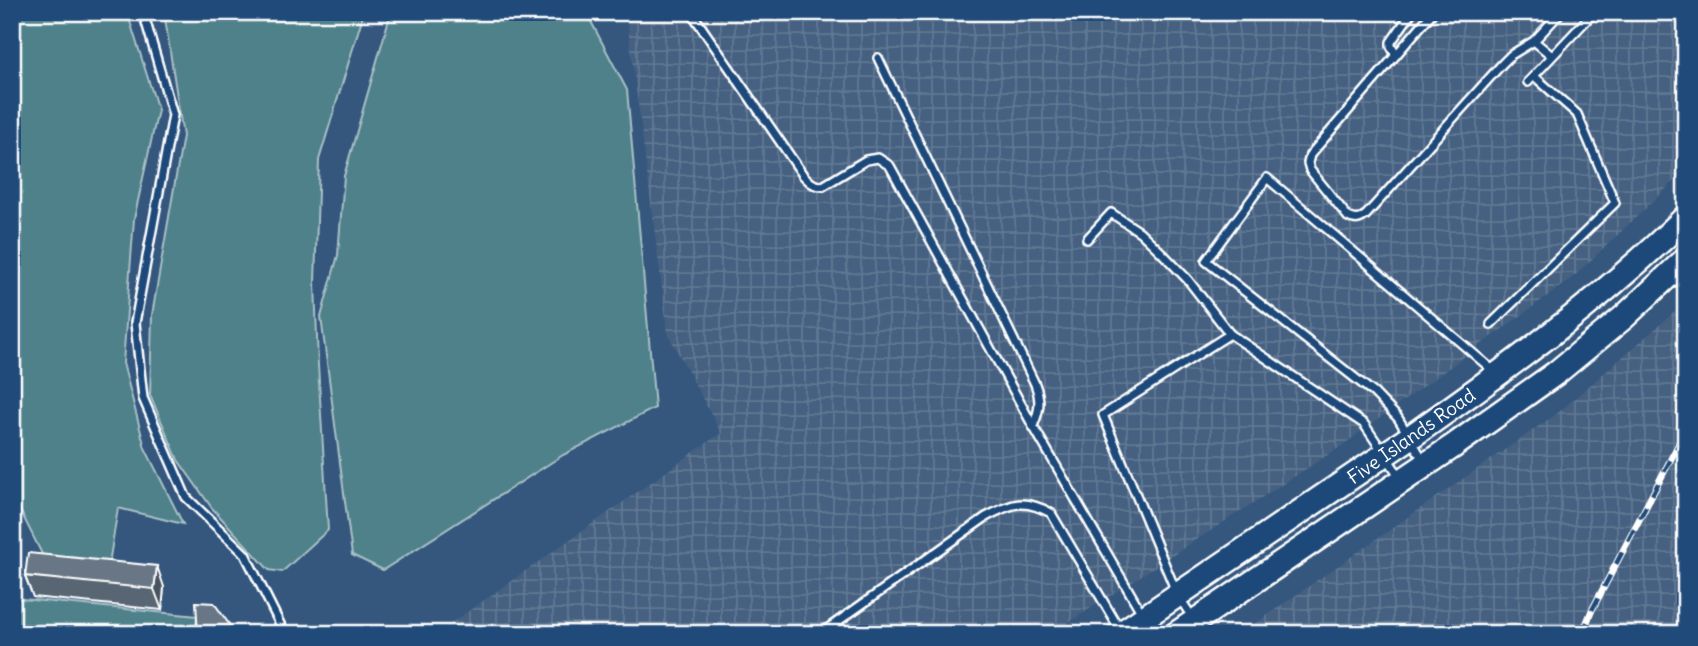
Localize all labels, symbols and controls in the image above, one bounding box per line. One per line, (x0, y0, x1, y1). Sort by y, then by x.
street label: Five Islands Road (1342, 383, 1480, 489)

